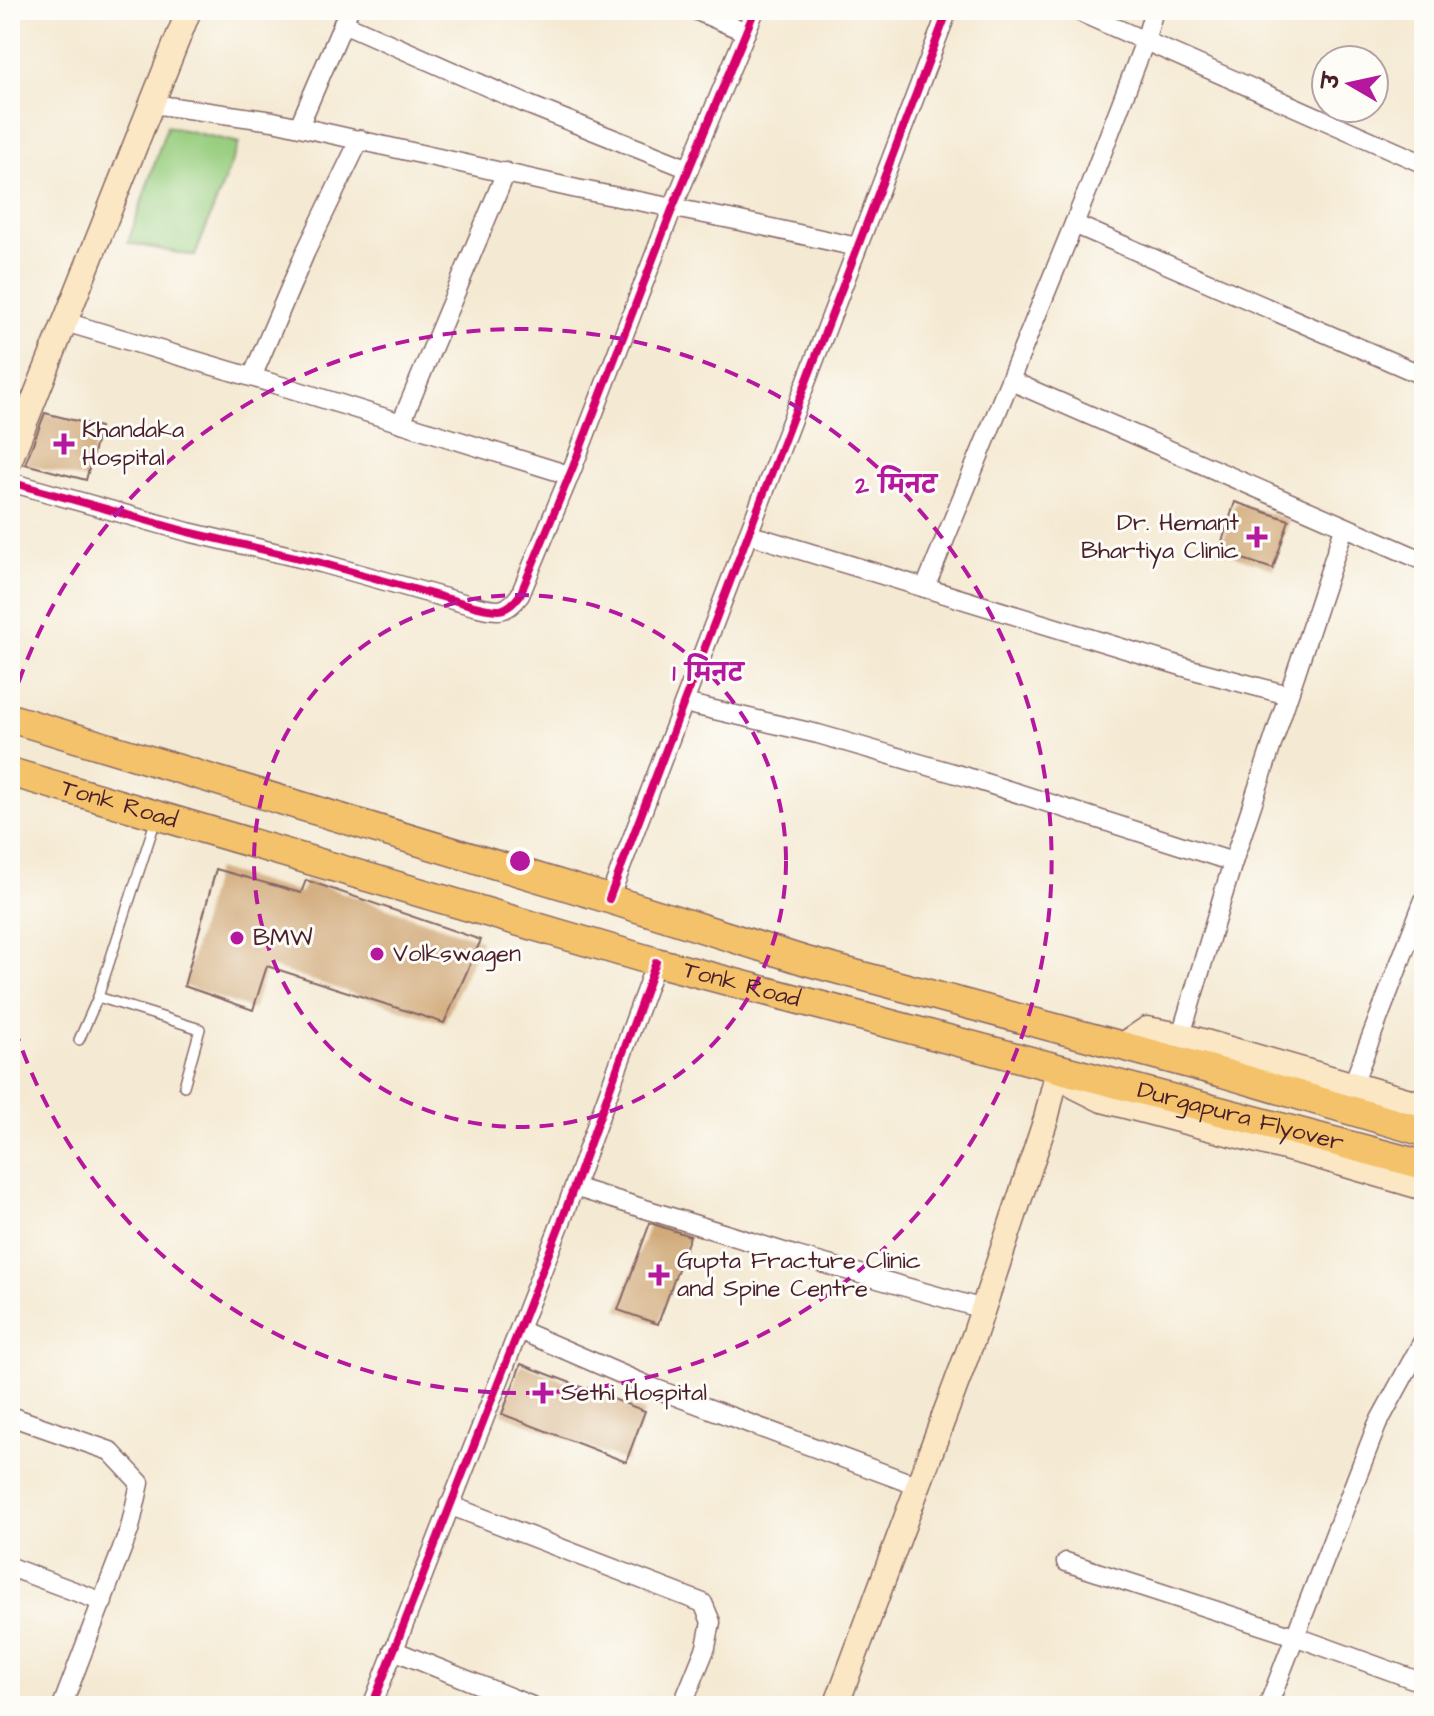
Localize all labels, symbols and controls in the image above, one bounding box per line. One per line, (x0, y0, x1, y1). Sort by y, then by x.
north arrow (1310, 44, 1390, 124)
text: उ (1315, 69, 1349, 93)
place label: Khandaka Hospital (82, 413, 184, 475)
marker: Khandaka Hospital (53, 433, 75, 455)
text: 2 मिनट (854, 465, 939, 503)
place label: Dr. Hemant Bhartiya Clinic (1081, 506, 1239, 569)
marker: Dr. Hemant Bhartiya Clinic (1246, 526, 1268, 548)
text: 1 मिनट (673, 653, 746, 691)
street label: Tonk Road (57, 771, 182, 837)
centre of rings (506, 847, 534, 875)
place label: BMW (253, 921, 313, 955)
marker: BMW (228, 929, 246, 947)
place label: Volkswagen (393, 937, 521, 972)
marker: Volkswagen (368, 945, 386, 963)
street label: Tonk Road (679, 953, 804, 1016)
street label: Durgapura Flyover (1134, 1073, 1347, 1160)
place label: Gupta Fracture Clinic and Spine Centre (677, 1244, 921, 1306)
marker: Gupta Fracture Clinic and Spine Centre (648, 1264, 670, 1286)
place label: Sethi Hospital (561, 1376, 707, 1410)
marker: Sethi Hospital (532, 1382, 554, 1404)

